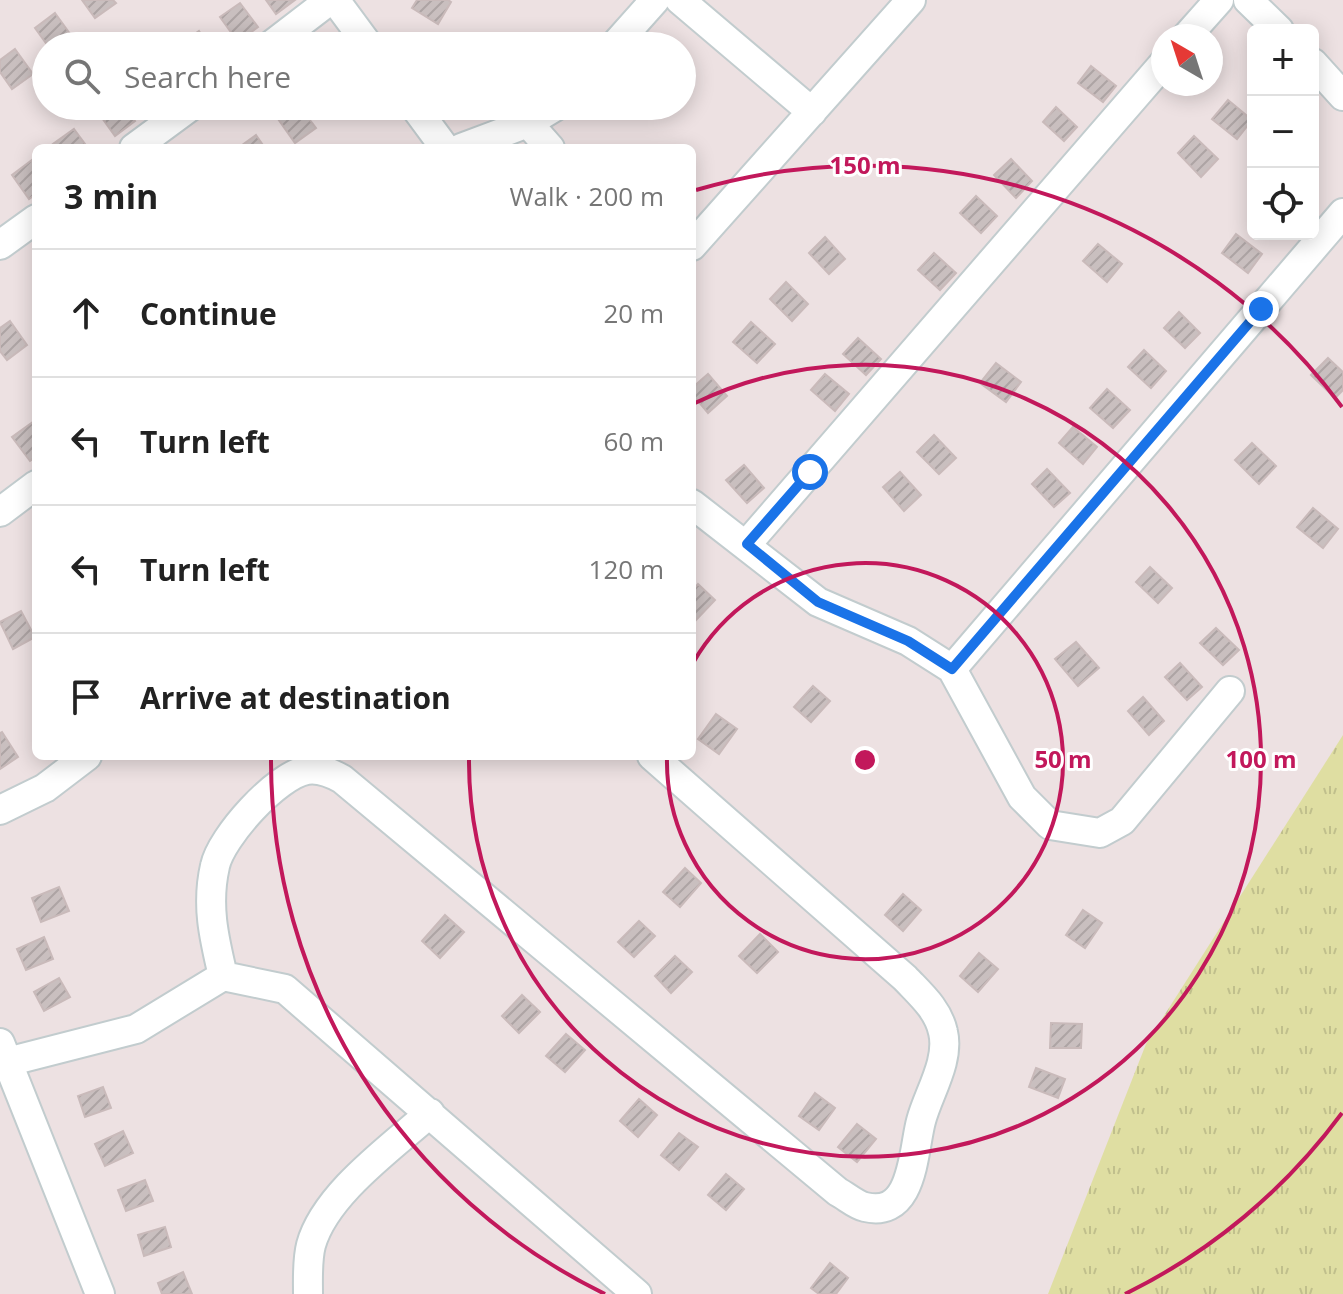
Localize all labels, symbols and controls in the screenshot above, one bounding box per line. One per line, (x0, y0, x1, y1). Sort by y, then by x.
north arrow (1151, 24, 1223, 96)
map controls (1247, 24, 1319, 240)
button: + (1247, 24, 1319, 96)
search box (32, 32, 696, 120)
icon: search (60, 54, 104, 98)
text: Search here (124, 56, 291, 97)
button: − (1247, 96, 1319, 168)
text: 150 m (830, 148, 900, 181)
button: locate (1247, 168, 1319, 240)
text: 3 min (64, 173, 158, 219)
text: Walk · 200 m (510, 178, 664, 214)
icon: ahead (64, 291, 108, 335)
route end (1243, 291, 1279, 327)
text: Continue (140, 293, 277, 334)
text: 20 m (603, 295, 664, 331)
icon: left (64, 419, 108, 463)
text: Turn left (140, 421, 270, 462)
text: 60 m (603, 423, 664, 459)
route start (792, 454, 828, 490)
icon: left (64, 547, 108, 591)
text: Turn left (140, 549, 270, 590)
text: 120 m (589, 551, 664, 587)
icon: arrive (64, 675, 108, 719)
text: Arrive at destination (140, 677, 451, 718)
text: 50 m (1034, 742, 1092, 775)
text: 100 m (1226, 742, 1296, 775)
centre of rings (851, 746, 879, 774)

